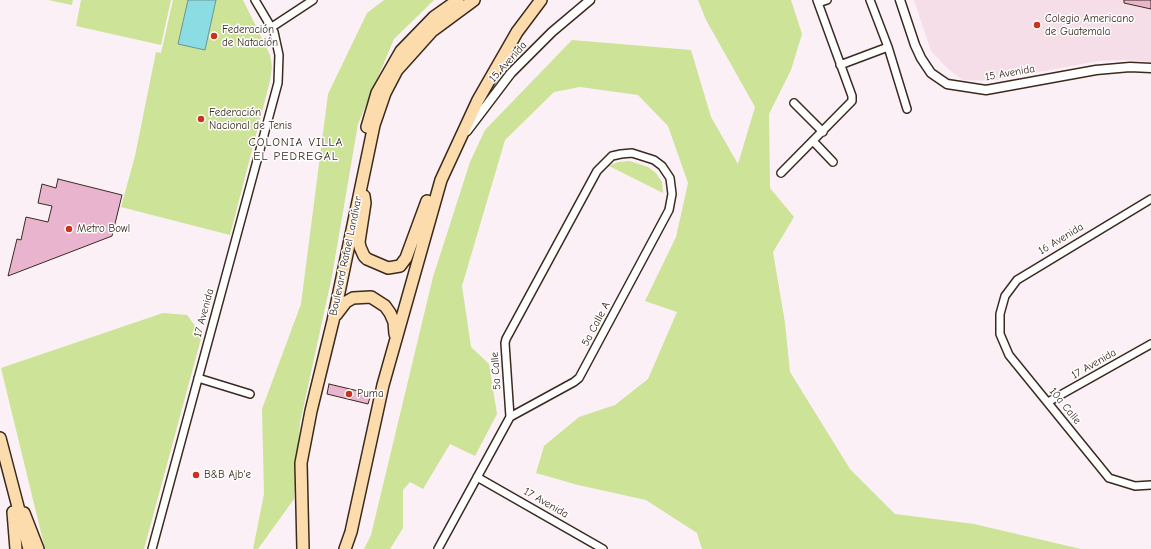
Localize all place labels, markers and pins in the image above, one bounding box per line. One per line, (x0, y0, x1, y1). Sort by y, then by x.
place label: Colegio Americano de Guatemala (1045, 12, 1134, 38)
marker: Colegio Americano de Guatemala (1032, 20, 1042, 30)
place label: Federación de Natación (222, 23, 278, 49)
marker: Federación de Natación (209, 31, 219, 41)
place label: Federación Nacional de Tenis (209, 106, 292, 132)
marker: Federación Nacional de Tenis (196, 114, 206, 124)
place label: Metro Bowl (77, 222, 130, 236)
marker: Metro Bowl (64, 224, 74, 234)
place label: Puma (357, 387, 384, 401)
marker: Puma (344, 389, 354, 399)
place label: B&B Ajb'e (204, 468, 251, 482)
marker: B&B Ajb'e (191, 470, 201, 480)

